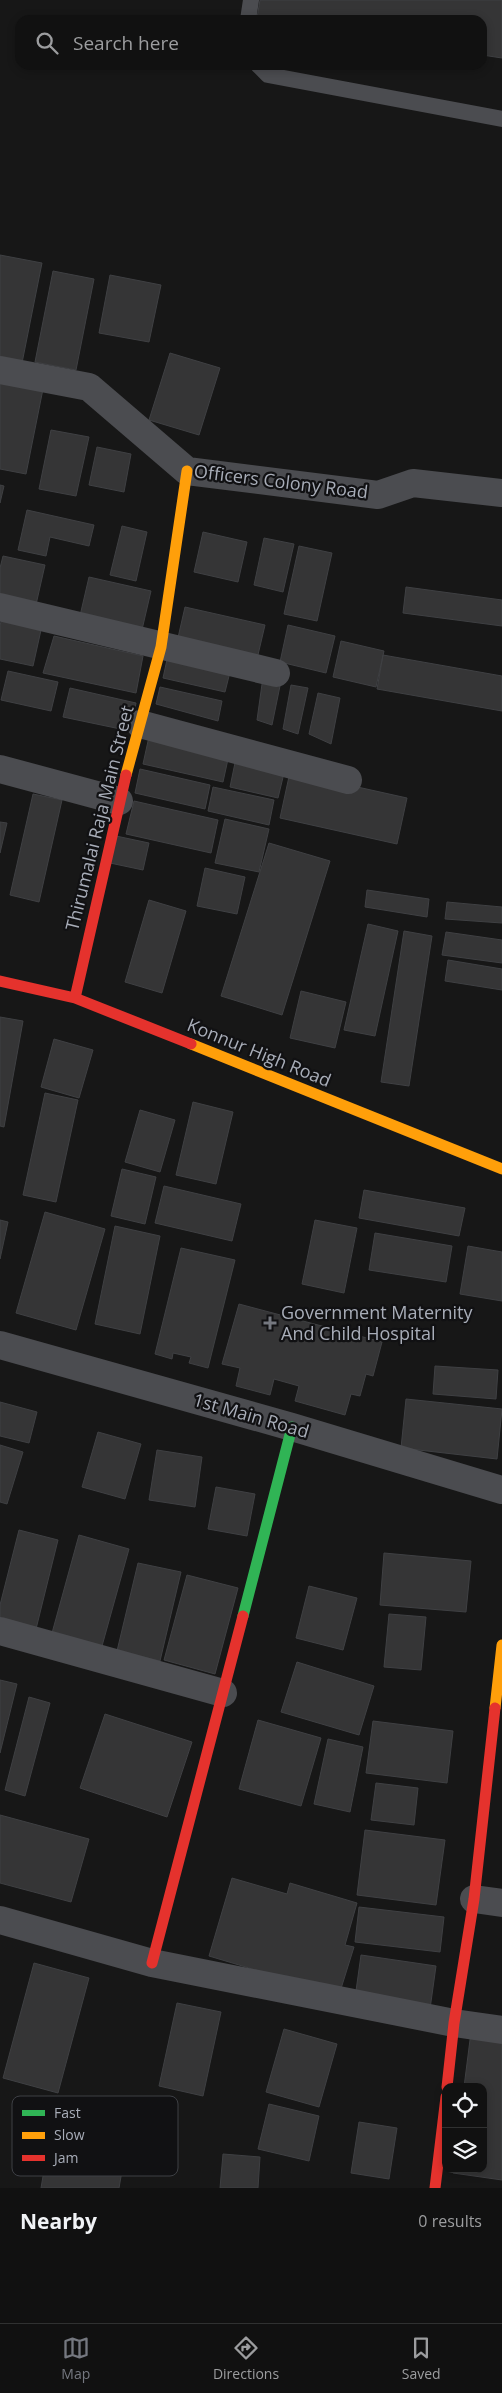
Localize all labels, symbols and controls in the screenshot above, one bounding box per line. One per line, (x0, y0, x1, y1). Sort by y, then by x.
search box (15, 15, 487, 70)
icon: search (33, 29, 61, 57)
text: Search here (73, 30, 179, 56)
street label: Officers Colony Road (193, 458, 370, 504)
street label: Thirumalai Raja Main Street (59, 703, 139, 933)
street label: Konnur High Road (184, 1012, 335, 1092)
place label: Government Maternity And Child Hospital (281, 1300, 473, 1345)
marker: Government Maternity And Child Hospital (263, 1316, 277, 1330)
street label: 1st Main Road (191, 1387, 312, 1443)
map controls (442, 2083, 487, 2173)
button: locate (442, 2083, 487, 2128)
legend (12, 2096, 178, 2176)
text: Fast (54, 2103, 81, 2122)
text: Slow (54, 2125, 85, 2144)
button: layers (442, 2128, 487, 2173)
text: Jam (52, 2148, 79, 2167)
text: Nearby (20, 2207, 97, 2235)
text: 0 results (418, 2210, 482, 2232)
tab: Map (61, 2334, 90, 2383)
tab: Directions (213, 2334, 279, 2383)
tab: Saved (402, 2334, 441, 2383)

